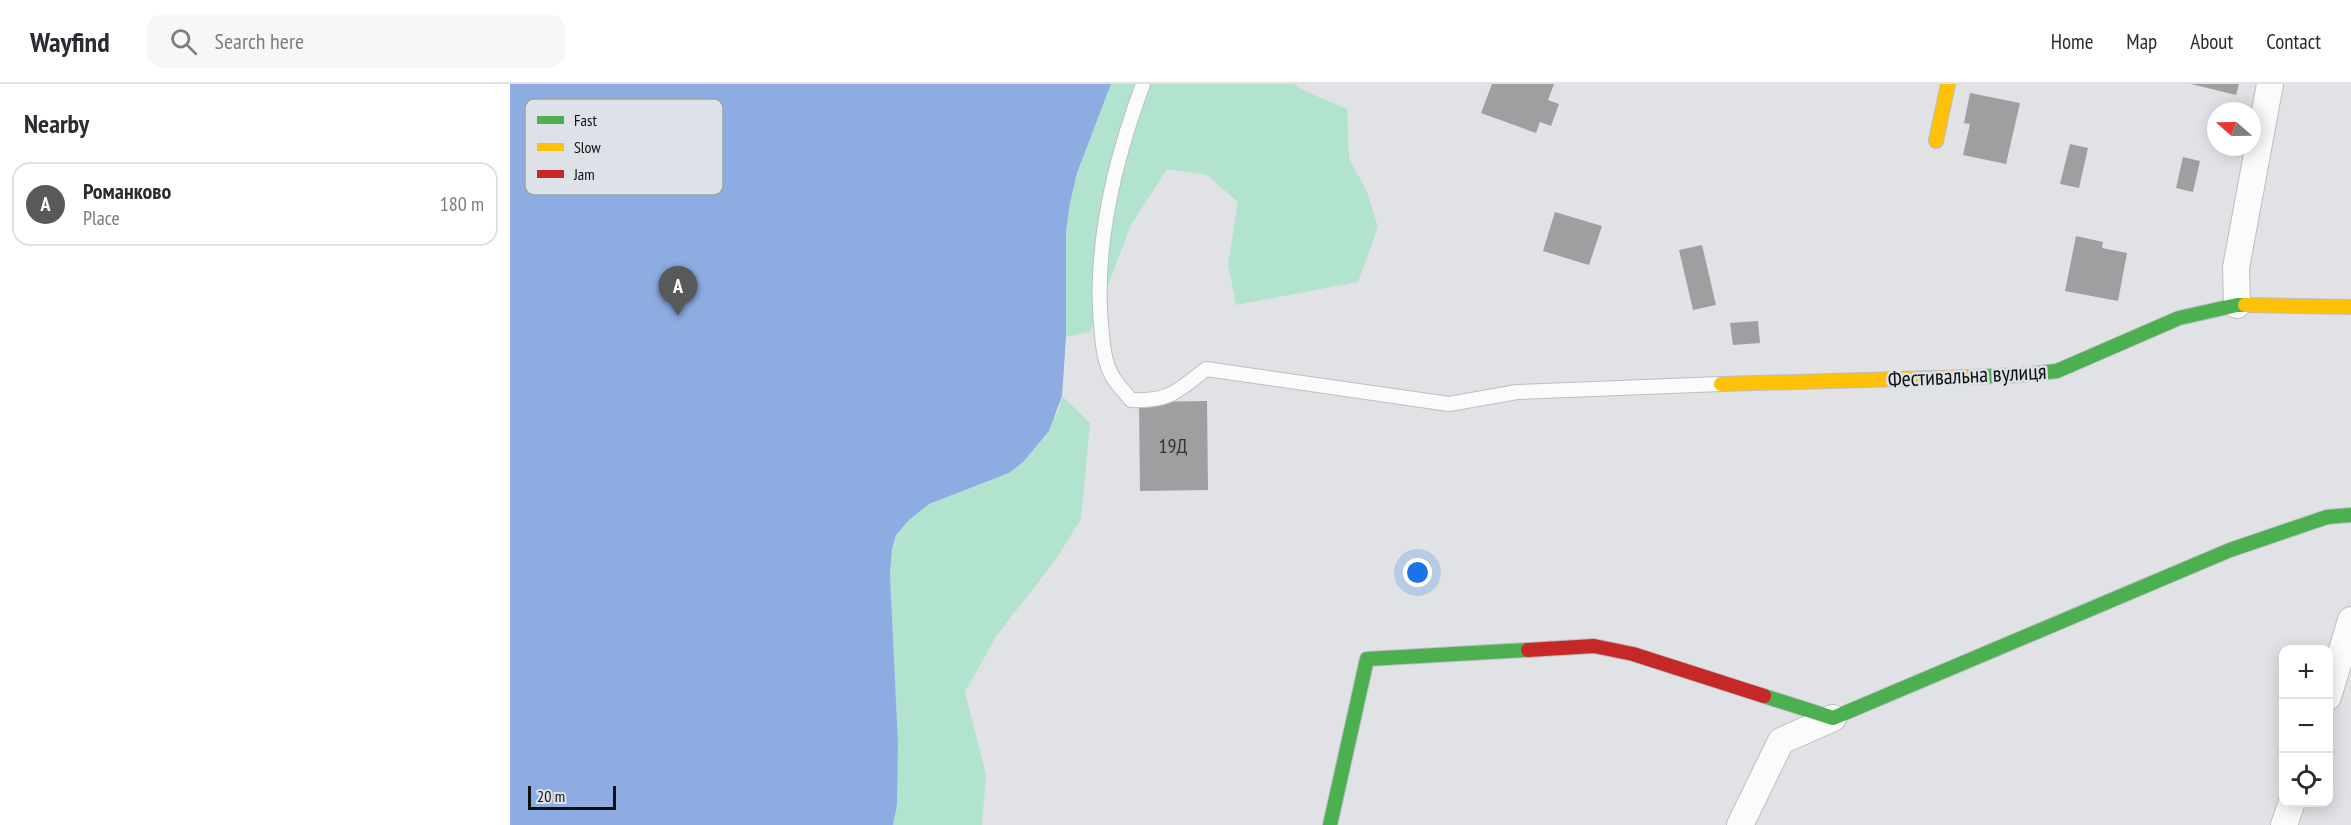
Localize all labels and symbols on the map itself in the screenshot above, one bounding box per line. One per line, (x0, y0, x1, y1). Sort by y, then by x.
legend (525, 99, 723, 195)
north arrow (2207, 102, 2261, 156)
text: Fast (574, 110, 597, 130)
text: Slow (574, 137, 601, 157)
text: Jam (573, 164, 595, 184)
pin: A (658, 266, 698, 316)
street label: Фестивальна вулиця (1887, 357, 2047, 393)
house number: 19Д (1159, 433, 1188, 459)
your location (1403, 558, 1432, 587)
scale bar (528, 783, 616, 810)

